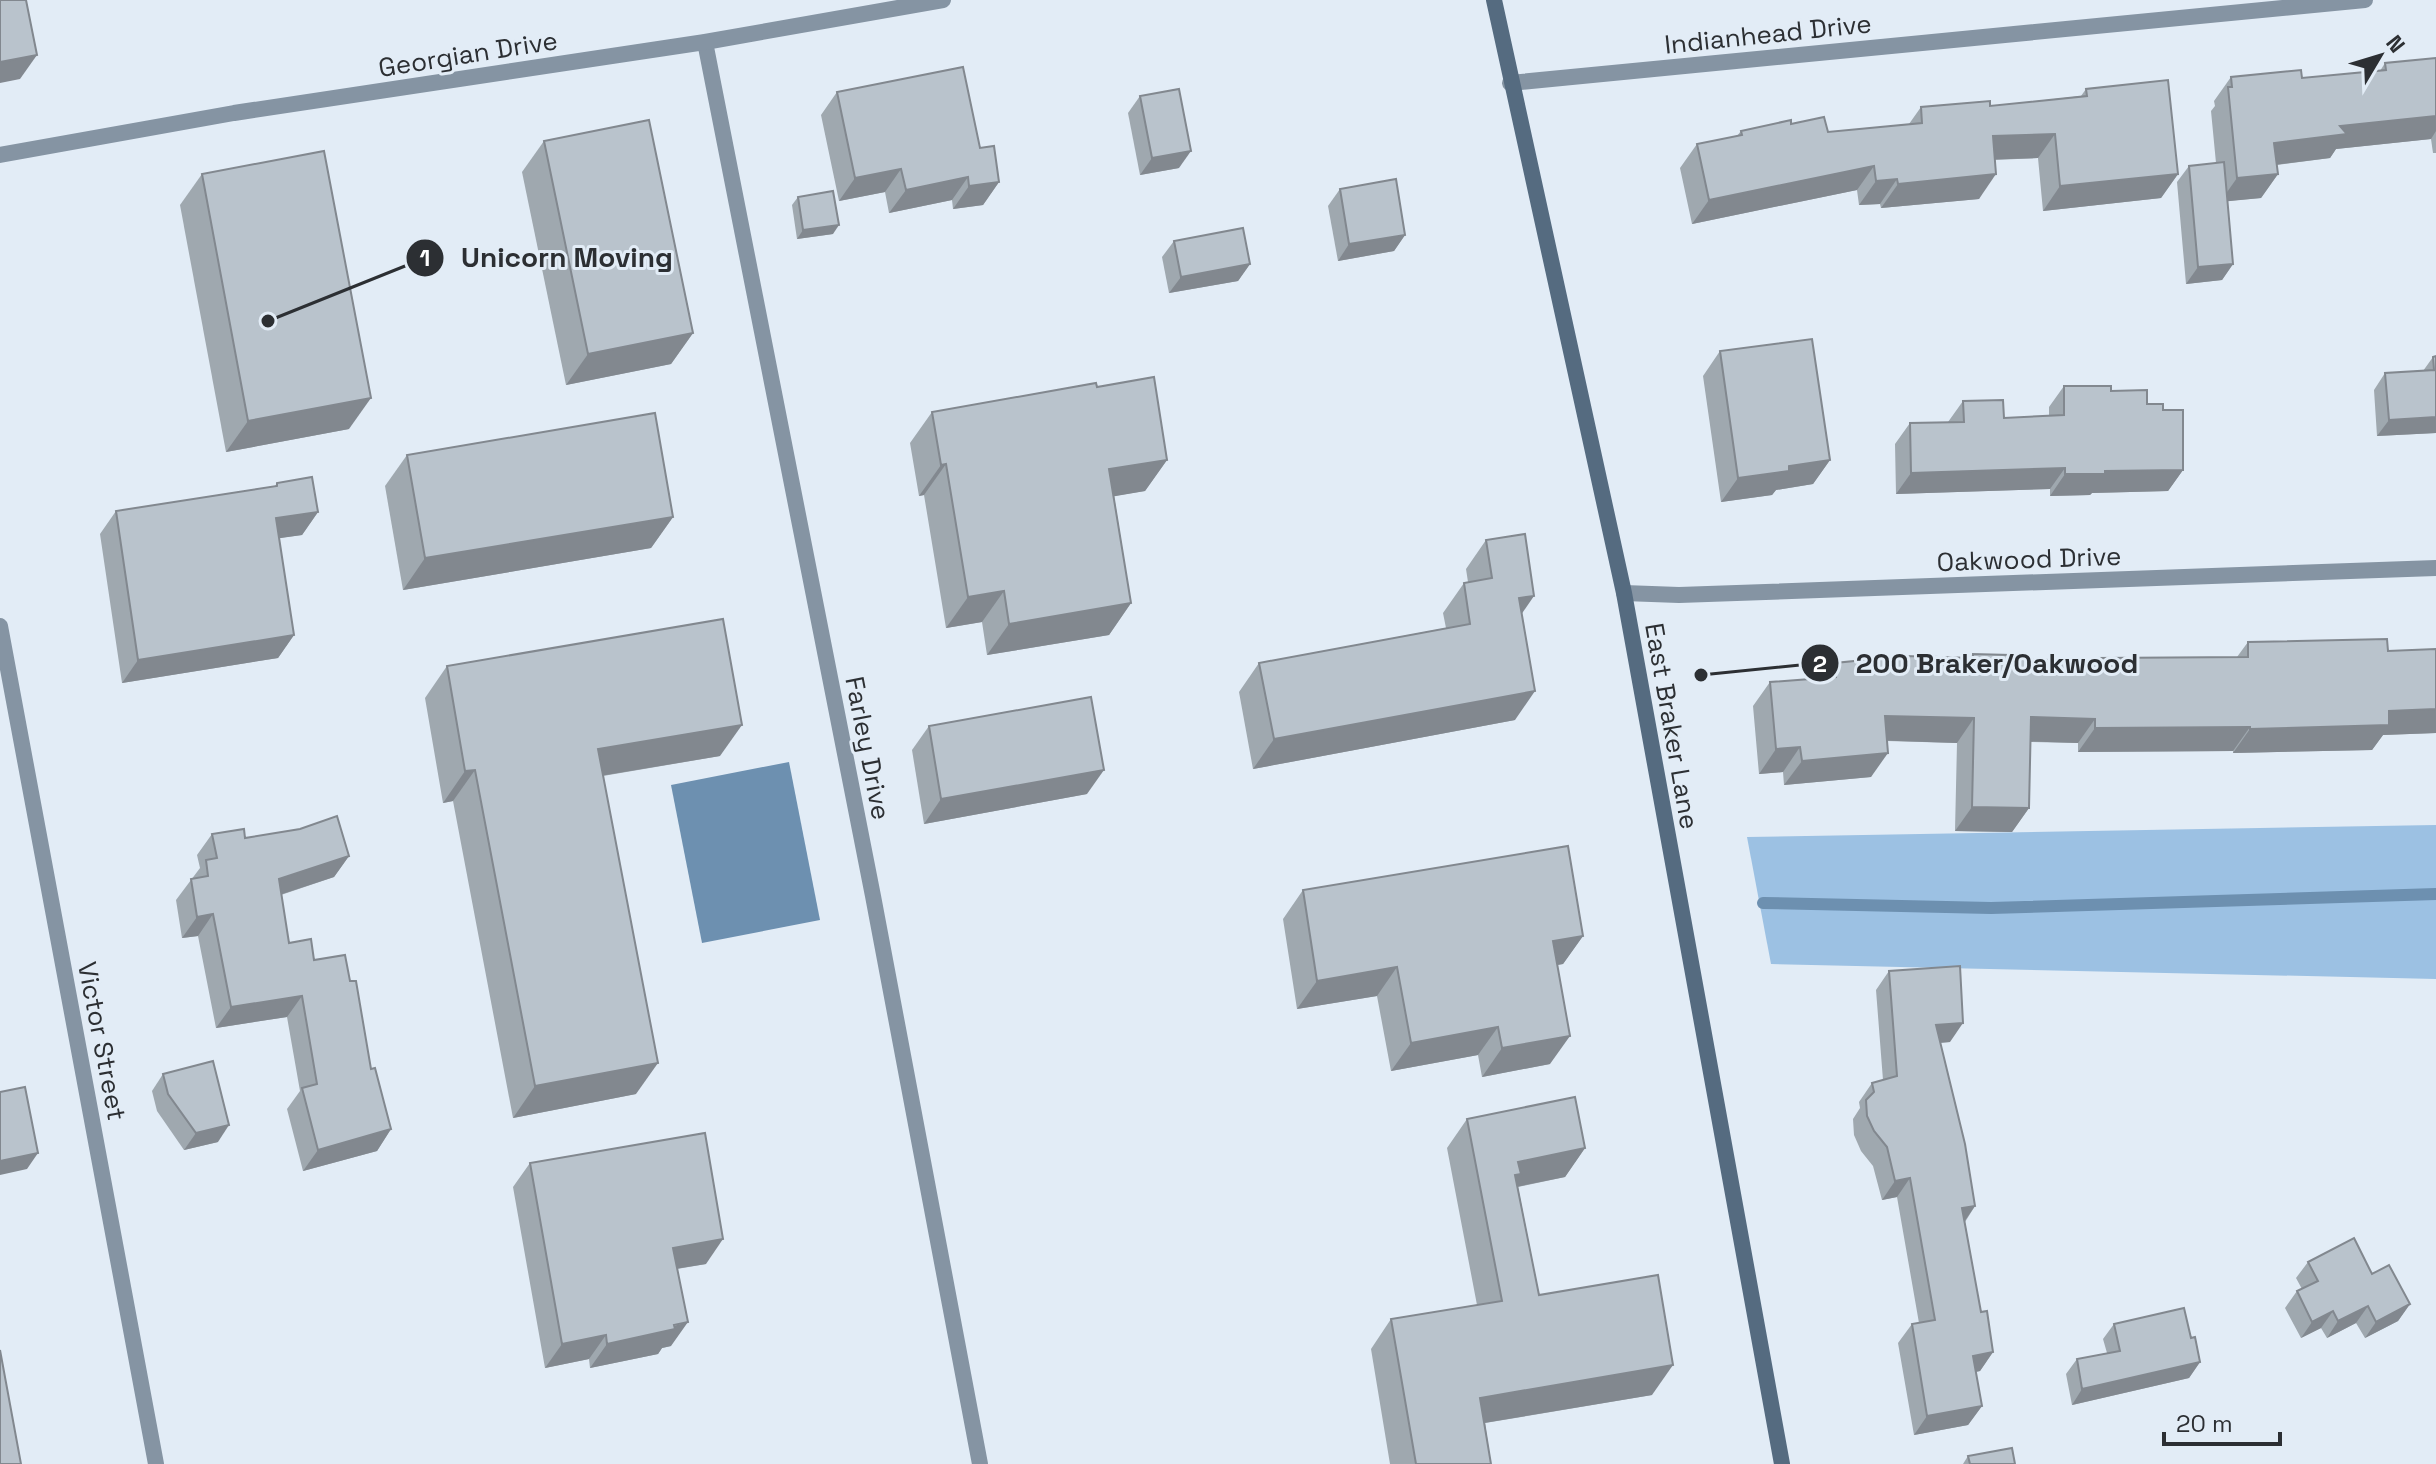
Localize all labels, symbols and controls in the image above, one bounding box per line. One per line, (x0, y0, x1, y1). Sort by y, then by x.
street label: Indianhead Drive (1663, 6, 1873, 62)
north arrow (2340, 16, 2420, 96)
street label: Georgian Drive (376, 23, 560, 85)
text: N (2380, 29, 2411, 58)
callout: Unicorn Moving (405, 232, 689, 284)
text: Unicorn Moving (461, 239, 673, 275)
text: 1 (420, 242, 430, 273)
street label: Oakwood Drive (1936, 539, 2122, 579)
street label: East Braker Lane (1637, 620, 1707, 832)
callout: 200 Braker/Oakwood (1800, 637, 2154, 689)
text: 200 Braker/Oakwood (1856, 645, 2138, 681)
text: 2 (1813, 648, 1827, 679)
street label: Farley Drive (837, 673, 899, 823)
street label: Victor Street (70, 959, 134, 1123)
scale bar (2164, 1396, 2280, 1446)
text: 20 m (2176, 1408, 2233, 1439)

